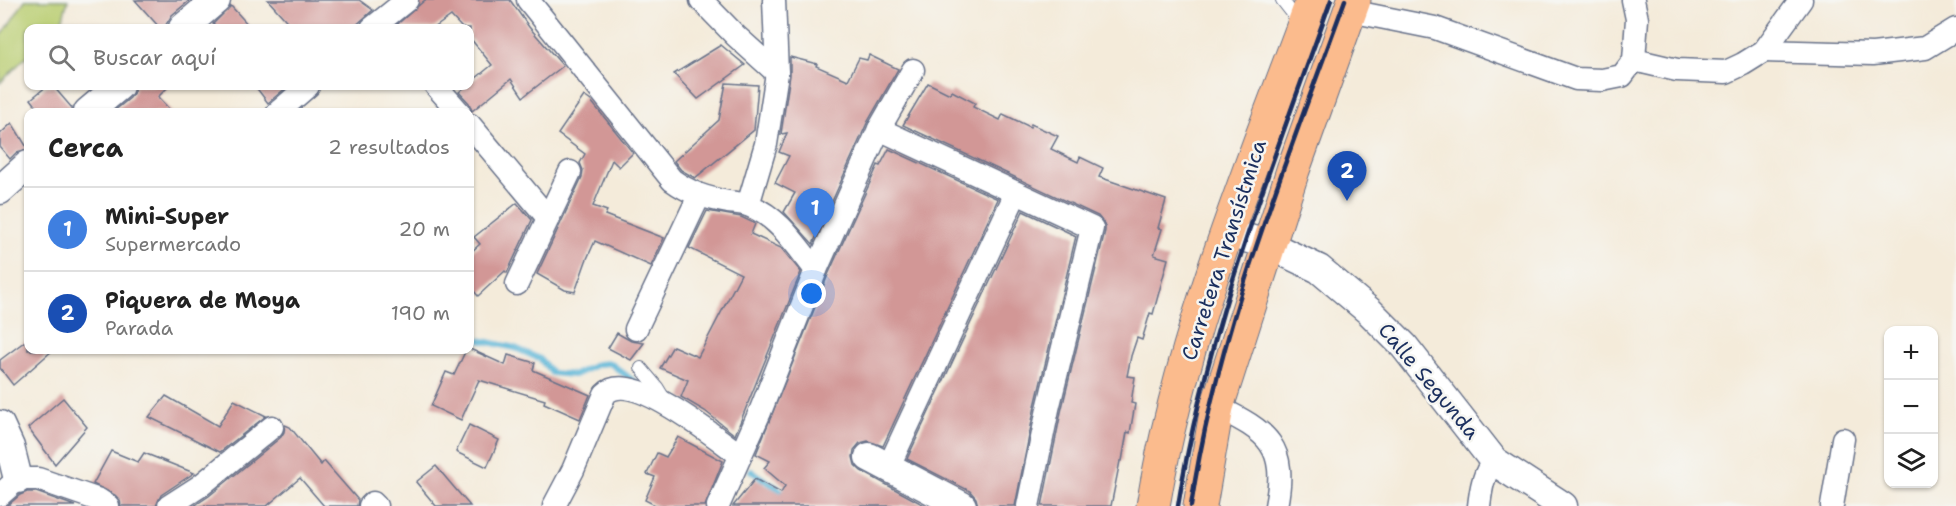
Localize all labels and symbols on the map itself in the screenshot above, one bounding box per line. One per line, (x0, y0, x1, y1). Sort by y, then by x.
street label: Carretera Transístmica (1175, 136, 1273, 364)
pin: 2 (1328, 152, 1366, 201)
pin: 1 (796, 188, 834, 238)
your location (797, 279, 826, 308)
street label: Calle Segunda (1372, 317, 1486, 445)

